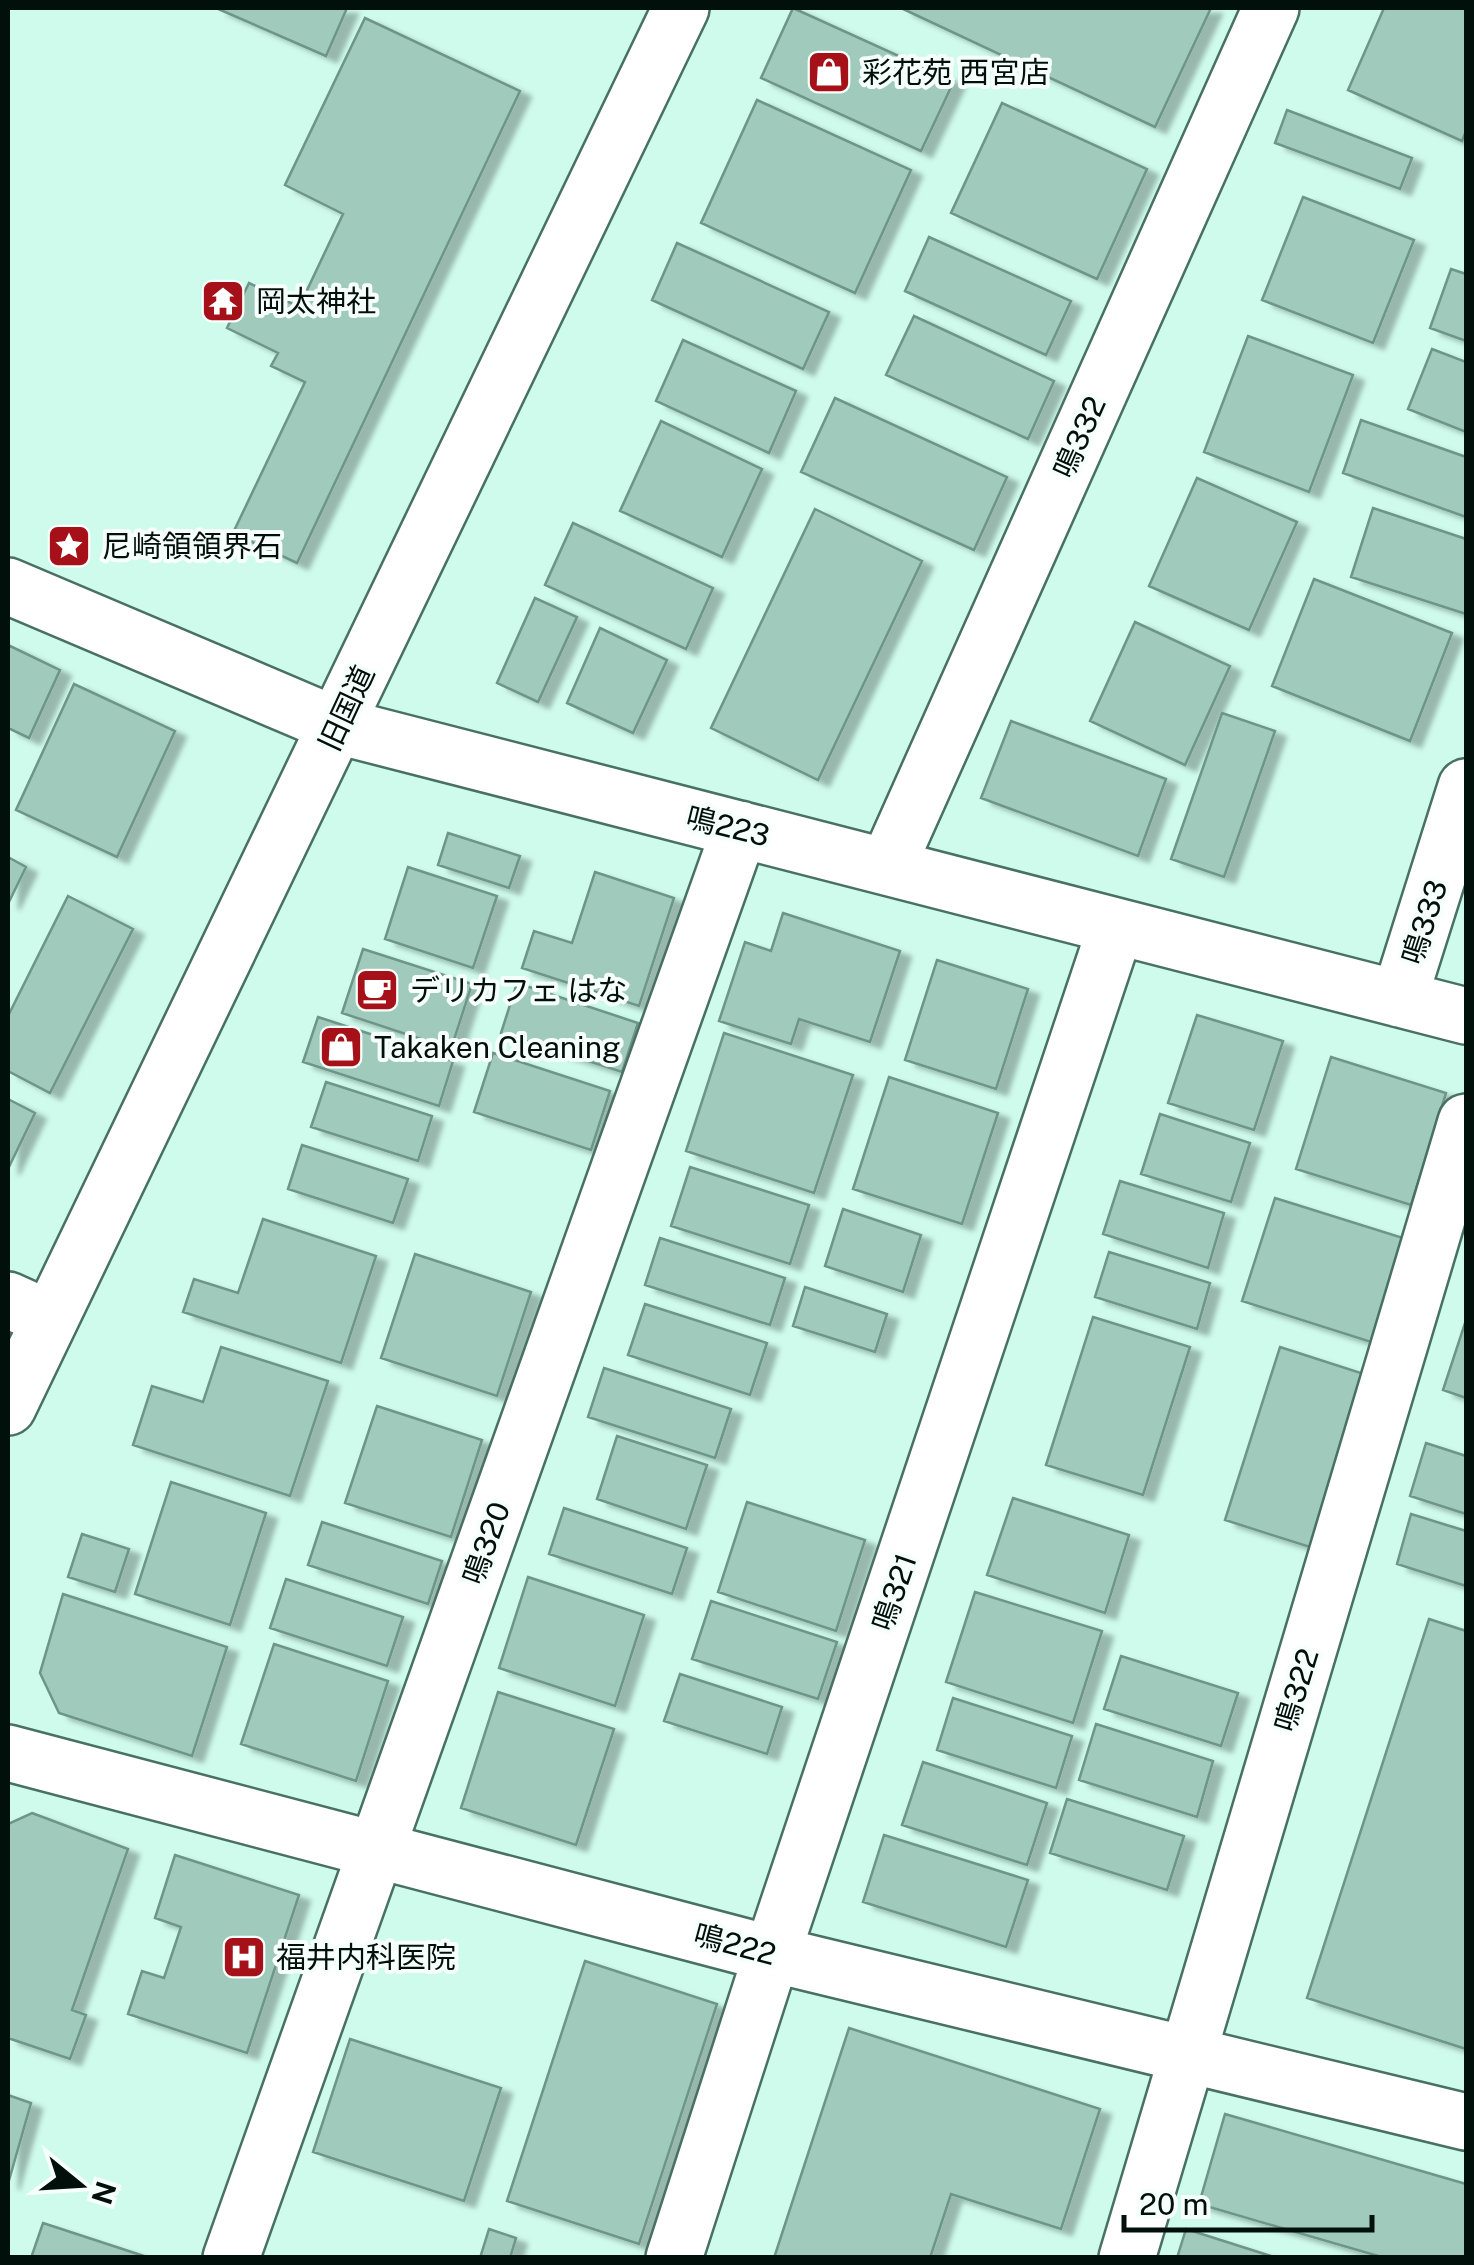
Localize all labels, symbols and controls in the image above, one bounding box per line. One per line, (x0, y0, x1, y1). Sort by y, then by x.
shop icon: 彩花苑 西宮店 (806, 49, 852, 95)
place label: 彩花苑 西宮店 (862, 54, 1049, 90)
temple icon: 岡太神社 (200, 278, 246, 324)
place label: 岡太神社 (256, 283, 376, 319)
street label: 鳴332 (1045, 391, 1113, 483)
place icon: 尼崎領領界石 (46, 523, 92, 569)
place label: 尼崎領領界石 (102, 528, 282, 564)
street label: 旧国道 (311, 660, 381, 756)
street label: 鳴223 (683, 798, 773, 854)
street label: 鳴333 (1394, 875, 1454, 969)
cafe icon: デリカフェ はな (354, 967, 400, 1013)
place label: デリカフェ はな (410, 972, 627, 1008)
shop icon: Takaken Cleaning (318, 1024, 364, 1070)
place label: Takaken Cleaning (374, 1029, 621, 1065)
street label: 鳴320 (455, 1497, 517, 1589)
street label: 鳴321 (864, 1549, 924, 1635)
street label: 鳴322 (1266, 1644, 1326, 1736)
street label: 鳴222 (690, 1916, 780, 1972)
hospital icon: 福井内科医院 (221, 1934, 267, 1980)
place label: 福井内科医院 (276, 1939, 456, 1975)
north arrow (30, 2135, 130, 2235)
scale bar (1124, 2170, 1372, 2232)
text: N (85, 2177, 123, 2208)
text: 20 m (1139, 2186, 1208, 2222)

